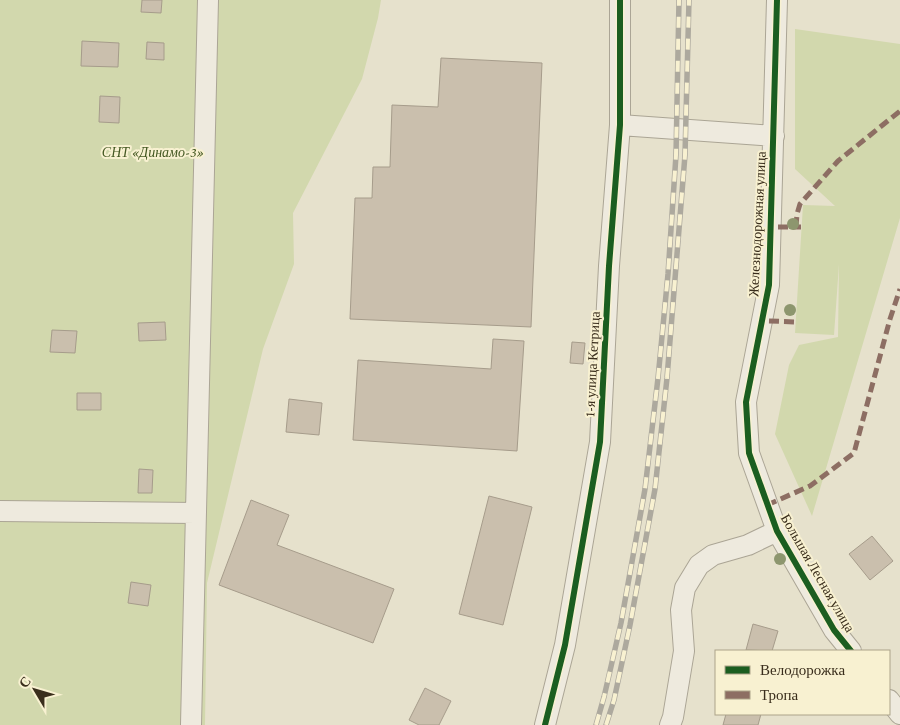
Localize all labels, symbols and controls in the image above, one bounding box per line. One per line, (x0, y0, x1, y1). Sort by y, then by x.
park label: СНТ «Динамо-3» (102, 144, 204, 160)
street label: Железнодорожная улица (745, 150, 769, 297)
street label: 1-я улица Кетрица (581, 310, 603, 417)
street label: Большая Лесная улица (778, 511, 859, 636)
legend (715, 650, 890, 715)
text: Велодорожка (760, 662, 845, 678)
north arrow (10, 665, 60, 715)
text: С (15, 673, 34, 691)
text: Тропа (760, 687, 799, 703)

